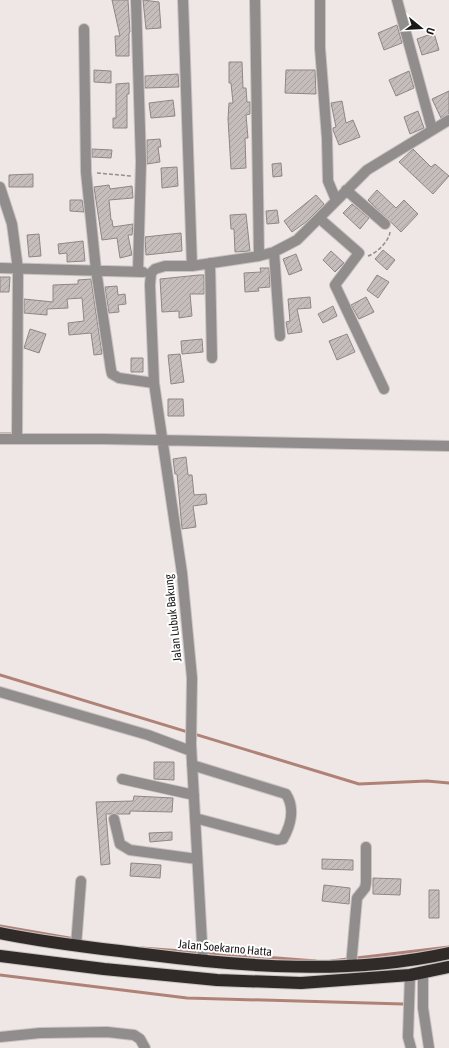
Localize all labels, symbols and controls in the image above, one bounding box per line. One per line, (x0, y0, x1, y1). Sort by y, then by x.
north arrow (401, 8, 441, 48)
text: U (424, 26, 437, 36)
street label: Jalan Lubuk Bakung (161, 573, 185, 662)
street label: Jalan Soekarno Hatta (177, 937, 273, 959)

